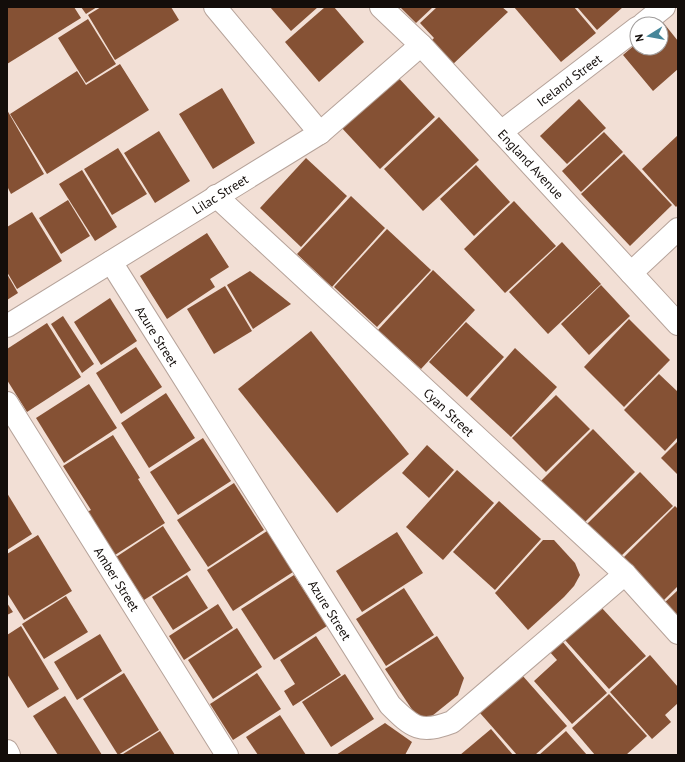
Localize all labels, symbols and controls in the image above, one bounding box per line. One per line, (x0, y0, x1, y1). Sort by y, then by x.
north arrow (629, 16, 669, 56)
text: N (632, 33, 647, 43)
street label: Iceland Street (533, 50, 606, 110)
street label: England Avenue (494, 126, 567, 203)
street label: Lilac Street (189, 170, 252, 218)
street label: Azure Street (131, 303, 182, 370)
street label: Cyan Street (420, 385, 478, 441)
street label: Amber Street (90, 544, 143, 615)
street label: Azure Street (304, 577, 355, 644)

